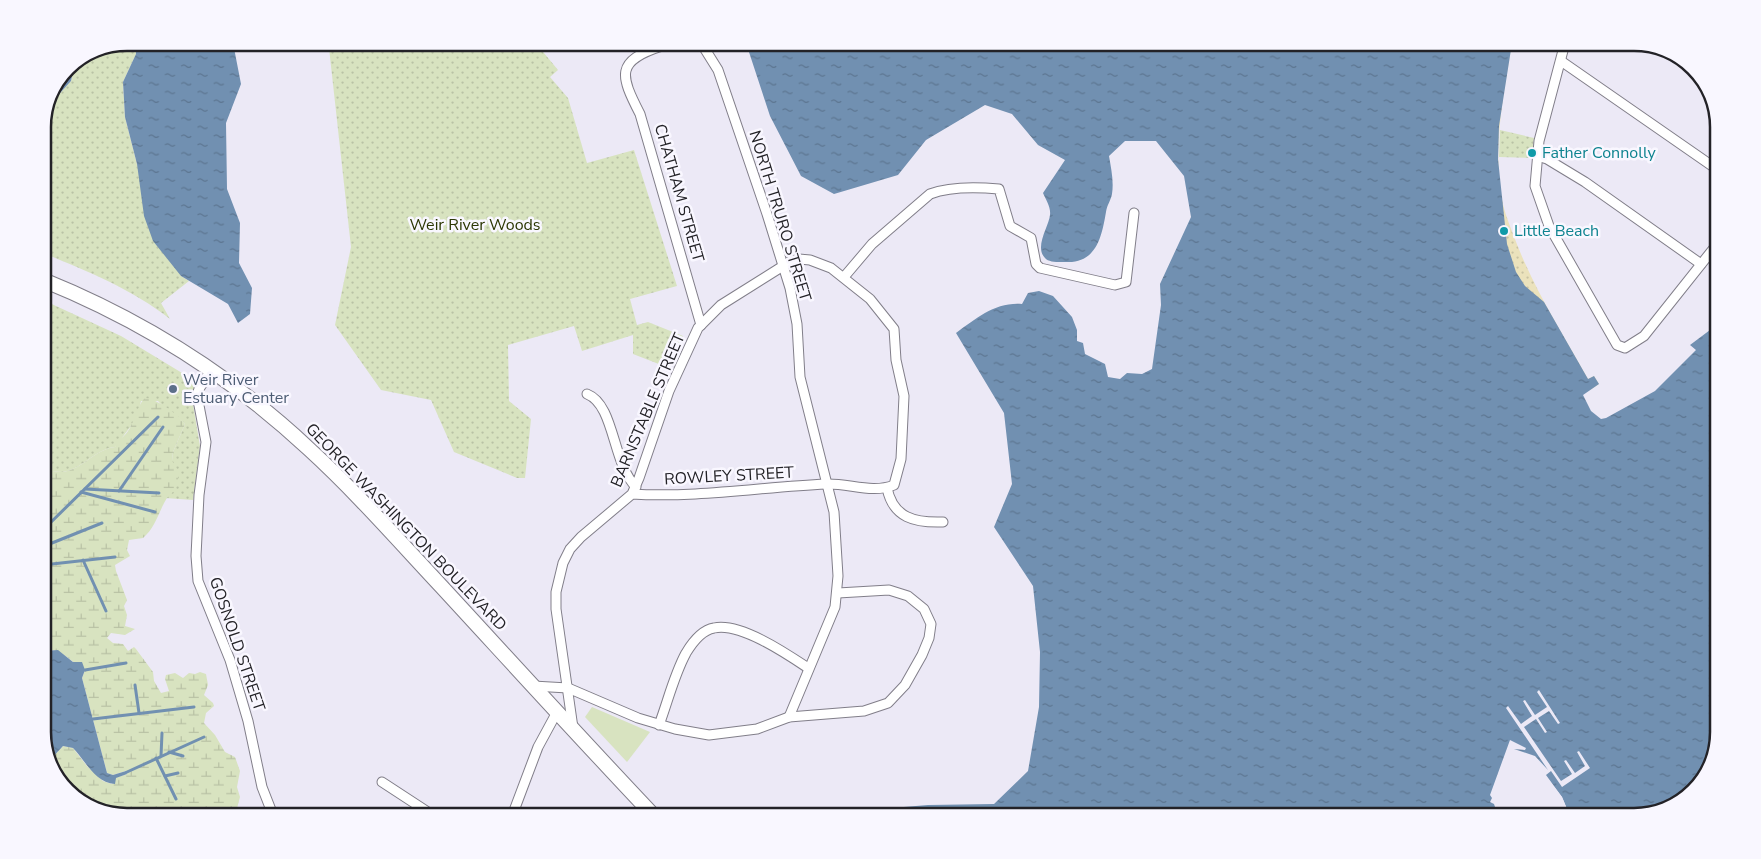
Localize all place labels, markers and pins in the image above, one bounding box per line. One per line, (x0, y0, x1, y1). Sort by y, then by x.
place label: Father Connolly (1542, 142, 1656, 164)
marker: Father Connolly (1526, 147, 1538, 159)
place label: Little Beach (1514, 220, 1599, 242)
marker: Little Beach (1498, 225, 1510, 237)
place label: Weir River Estuary Center (183, 369, 289, 409)
marker: Weir River Estuary Center (167, 383, 179, 395)

